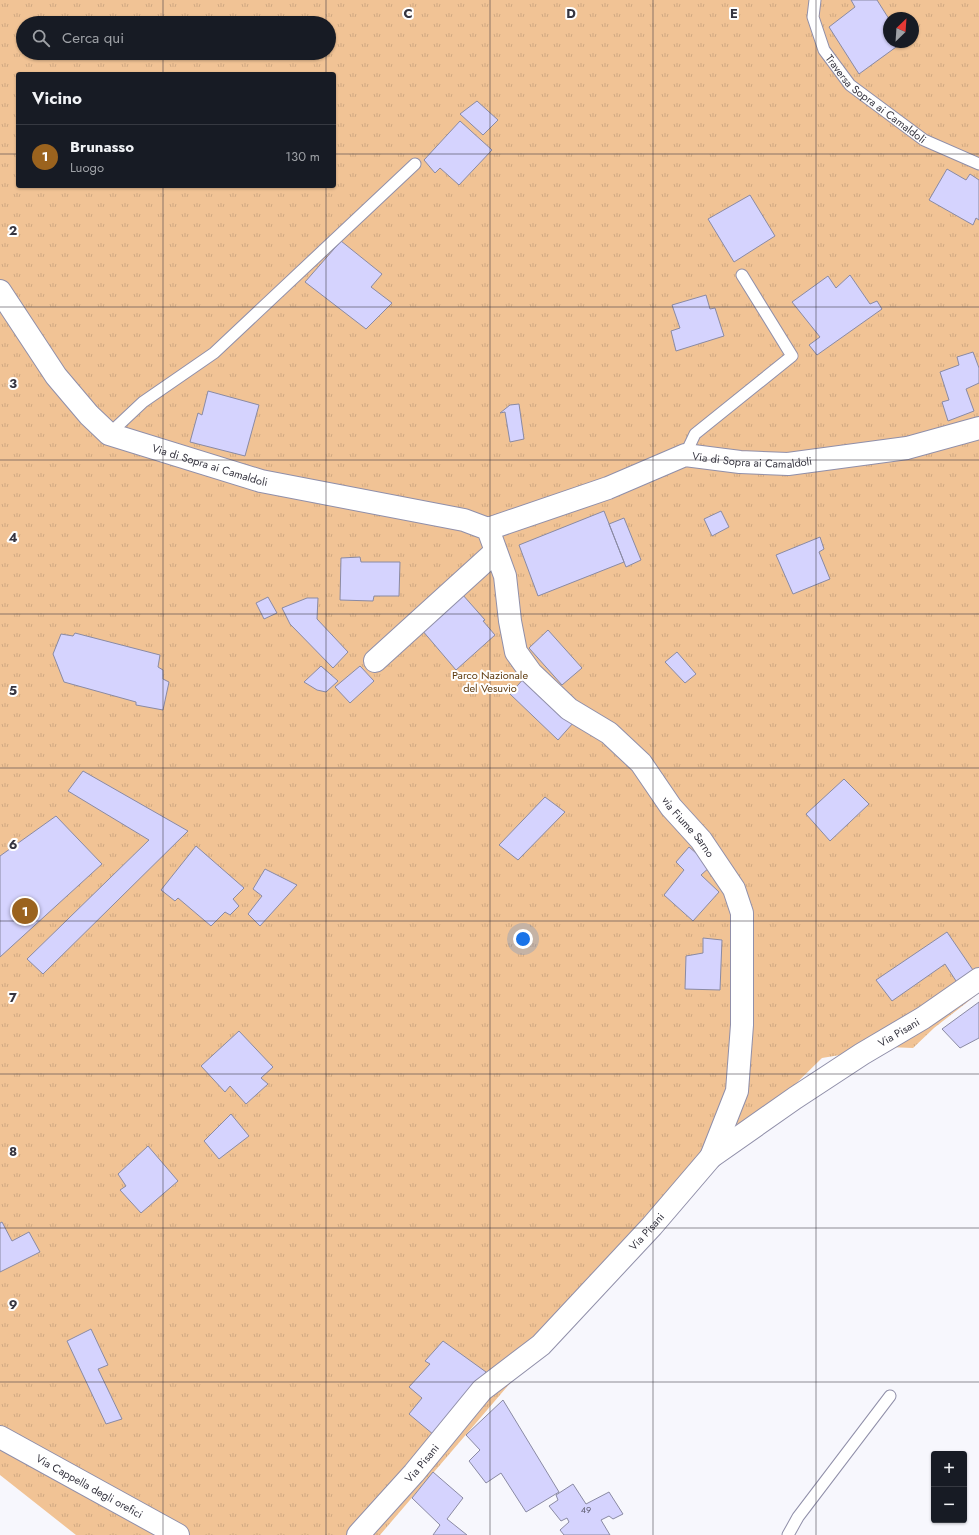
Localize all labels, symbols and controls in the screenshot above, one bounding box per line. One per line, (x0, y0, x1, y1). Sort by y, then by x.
text: C (403, 4, 413, 23)
text: D (566, 4, 576, 23)
text: E (730, 4, 738, 23)
north arrow (883, 12, 919, 48)
search box (16, 16, 336, 60)
icon: search (30, 27, 52, 49)
text: Cerca qui (62, 27, 124, 49)
street label: Traversa Sopra ai Camaldoli (822, 51, 930, 147)
text: Vicino (32, 86, 82, 110)
text: Brunasso (70, 136, 134, 158)
text: 1 (42, 147, 48, 166)
text: 130 m (285, 147, 320, 166)
text: Luogo (70, 158, 104, 177)
text: 2 (9, 221, 17, 240)
text: 3 (9, 374, 17, 393)
street label: Via di Sopra ai Camaldoli (150, 440, 269, 490)
street label: Via di Sopra ai Camaldoli (691, 448, 813, 472)
text: 4 (8, 528, 18, 547)
park label: Parco Nazionale del Vesuvio (452, 667, 528, 696)
text: 5 (9, 681, 17, 700)
street label: via Fiume Sarno (658, 793, 718, 860)
text: 6 (9, 835, 18, 854)
pin: 1 (12, 896, 38, 926)
your location (513, 929, 533, 949)
text: 7 (9, 988, 17, 1007)
street label: Via Pisani (875, 1014, 923, 1051)
text: 8 (9, 1142, 17, 1161)
street label: Via Pisani (625, 1209, 668, 1254)
text: 9 (9, 1295, 18, 1314)
street label: Via Pisani (401, 1440, 443, 1486)
street label: Via Cappella degli orefici (33, 1450, 146, 1522)
map controls (931, 1451, 967, 1523)
button: + (931, 1451, 967, 1487)
button: − (931, 1487, 967, 1523)
house number: 49 (581, 1503, 591, 1516)

